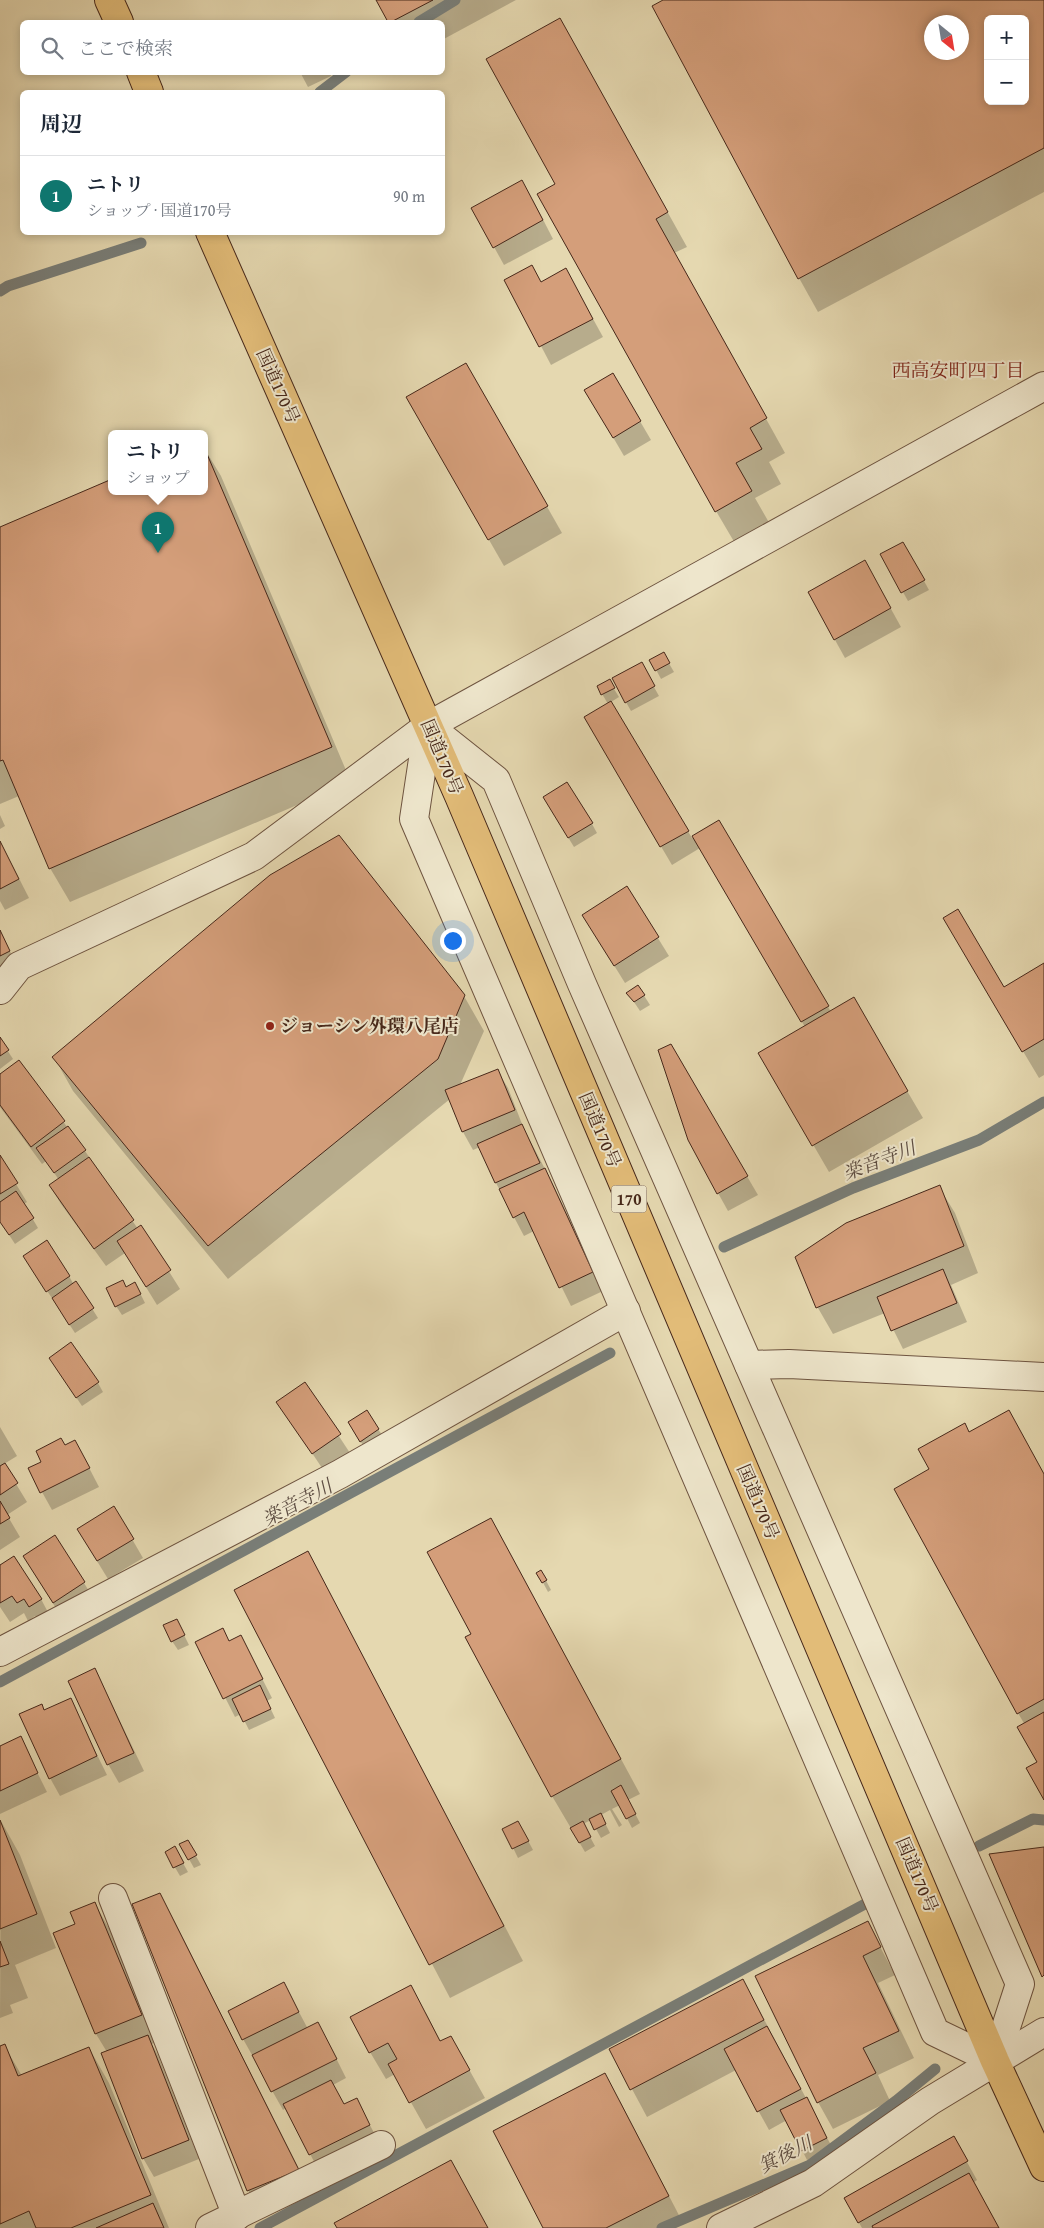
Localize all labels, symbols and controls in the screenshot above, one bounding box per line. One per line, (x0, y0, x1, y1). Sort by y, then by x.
north arrow (924, 15, 969, 60)
map controls (984, 15, 1029, 105)
button: + (984, 15, 1029, 60)
search box (20, 20, 445, 75)
icon: search (38, 34, 66, 62)
text: ここで検索 (78, 34, 173, 62)
button: − (984, 60, 1029, 105)
text: 周辺 (40, 108, 82, 139)
text: ニトリ (87, 170, 144, 198)
text: 1 (52, 184, 60, 208)
text: 90 m (393, 184, 425, 208)
text: ショップ · 国道170号 (87, 198, 232, 222)
street label: 国道170号 (250, 344, 307, 428)
district label: 西高安町四丁目 (891, 356, 1025, 384)
popup (108, 430, 208, 495)
text: ニトリ (126, 437, 183, 465)
text: ショップ (126, 465, 190, 489)
pin: 1 (142, 512, 174, 553)
street label: 国道170号 (414, 715, 471, 799)
your location (440, 928, 466, 954)
place label: ジョーシン外環八尾店 (280, 1012, 459, 1039)
marker: ジョーシン外環八尾店 (264, 1020, 276, 1032)
street label: 国道170号 (572, 1088, 629, 1172)
water label: 楽音寺川 (838, 1133, 921, 1187)
road number: 170 (612, 1186, 646, 1212)
street label: 国道170号 (730, 1460, 787, 1544)
water label: 楽音寺川 (257, 1471, 339, 1532)
street label: 国道170号 (889, 1833, 946, 1917)
water label: 箕後川 (753, 2128, 819, 2179)

